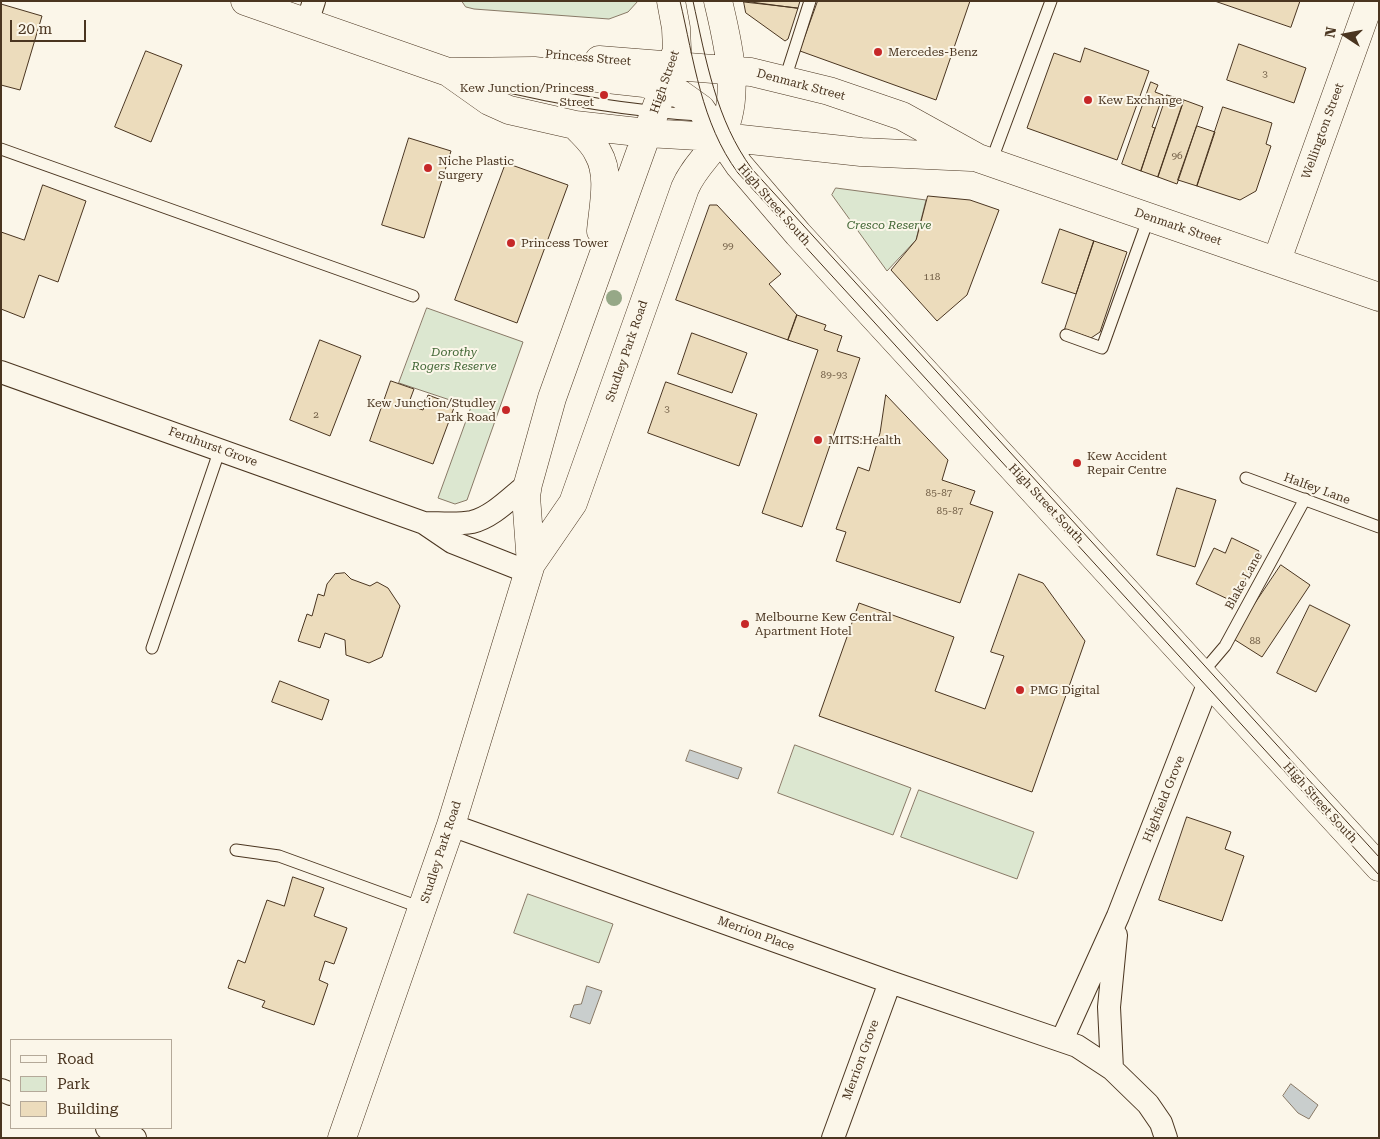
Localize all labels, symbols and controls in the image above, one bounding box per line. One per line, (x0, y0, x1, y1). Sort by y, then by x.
scale bar (12, 10, 89, 42)
north arrow (1320, 10, 1370, 60)
text: 20 m (18, 20, 52, 38)
text: N (1321, 25, 1339, 39)
place label: Mercedes-Benz (888, 45, 977, 59)
marker: Mercedes-Benz (872, 46, 884, 58)
street label: Princess Street (544, 47, 632, 69)
street label: High Street (647, 49, 683, 115)
street label: Denmark Street (755, 66, 847, 104)
house number: 3 (1262, 68, 1268, 80)
place label: Kew Junction/Princess Street (460, 81, 594, 109)
street label: Wellington Street (1299, 81, 1347, 181)
marker: Kew Junction/Princess Street (598, 89, 610, 101)
place label: Kew Exchange (1098, 93, 1182, 107)
marker: Kew Exchange (1082, 94, 1094, 106)
house number: 96 (1171, 150, 1183, 162)
place label: Niche Plastic Surgery (438, 154, 514, 182)
street label: High Street South (735, 161, 813, 249)
marker: Niche Plastic Surgery (422, 162, 434, 174)
street label: Denmark Street (1133, 205, 1223, 249)
park label: Cresco Reserve (847, 218, 931, 232)
place label: Princess Tower (521, 236, 609, 250)
marker: Princess Tower (505, 237, 517, 249)
house number: 99 (722, 240, 734, 252)
house number: 118 (924, 271, 940, 283)
street label: Studley Park Road (603, 298, 651, 404)
park label: Dorothy Rogers Reserve (412, 345, 496, 373)
house number: 89-93 (821, 369, 847, 381)
place label: Kew Junction/Studley Park Road (367, 396, 496, 424)
house number: 3 (664, 403, 670, 415)
marker: Kew Junction/Studley Park Road (500, 404, 512, 416)
house number: 2 (313, 409, 319, 421)
street label: Fernhurst Grove (167, 424, 259, 470)
place label: MITS:Health (828, 433, 901, 447)
marker: MITS:Health (812, 434, 824, 446)
place label: Kew Accident Repair Centre (1087, 449, 1167, 477)
marker: Kew Accident Repair Centre (1071, 457, 1083, 469)
street label: High Street South (1005, 461, 1087, 547)
street label: Halfey Lane (1282, 470, 1352, 508)
house number: 85-87 (926, 487, 952, 499)
house number: 85-87 (937, 505, 963, 517)
street label: Blake Lane (1222, 550, 1266, 612)
place label: Melbourne Kew Central Apartment Hotel (755, 610, 892, 638)
marker: Melbourne Kew Central Apartment Hotel (739, 618, 751, 630)
house number: 88 (1249, 635, 1261, 647)
place label: PMG Digital (1030, 683, 1100, 697)
marker: PMG Digital (1014, 684, 1026, 696)
street label: Highfield Grove (1140, 754, 1188, 844)
street label: High Street South (1280, 760, 1360, 846)
street label: Studley Park Road (418, 799, 464, 905)
street label: Merrion Place (716, 913, 796, 955)
street label: Merrion Grove (840, 1018, 882, 1102)
legend (10, 1039, 172, 1129)
text: Road (57, 1050, 94, 1068)
text: Park (57, 1075, 90, 1093)
text: Building (57, 1100, 118, 1118)

